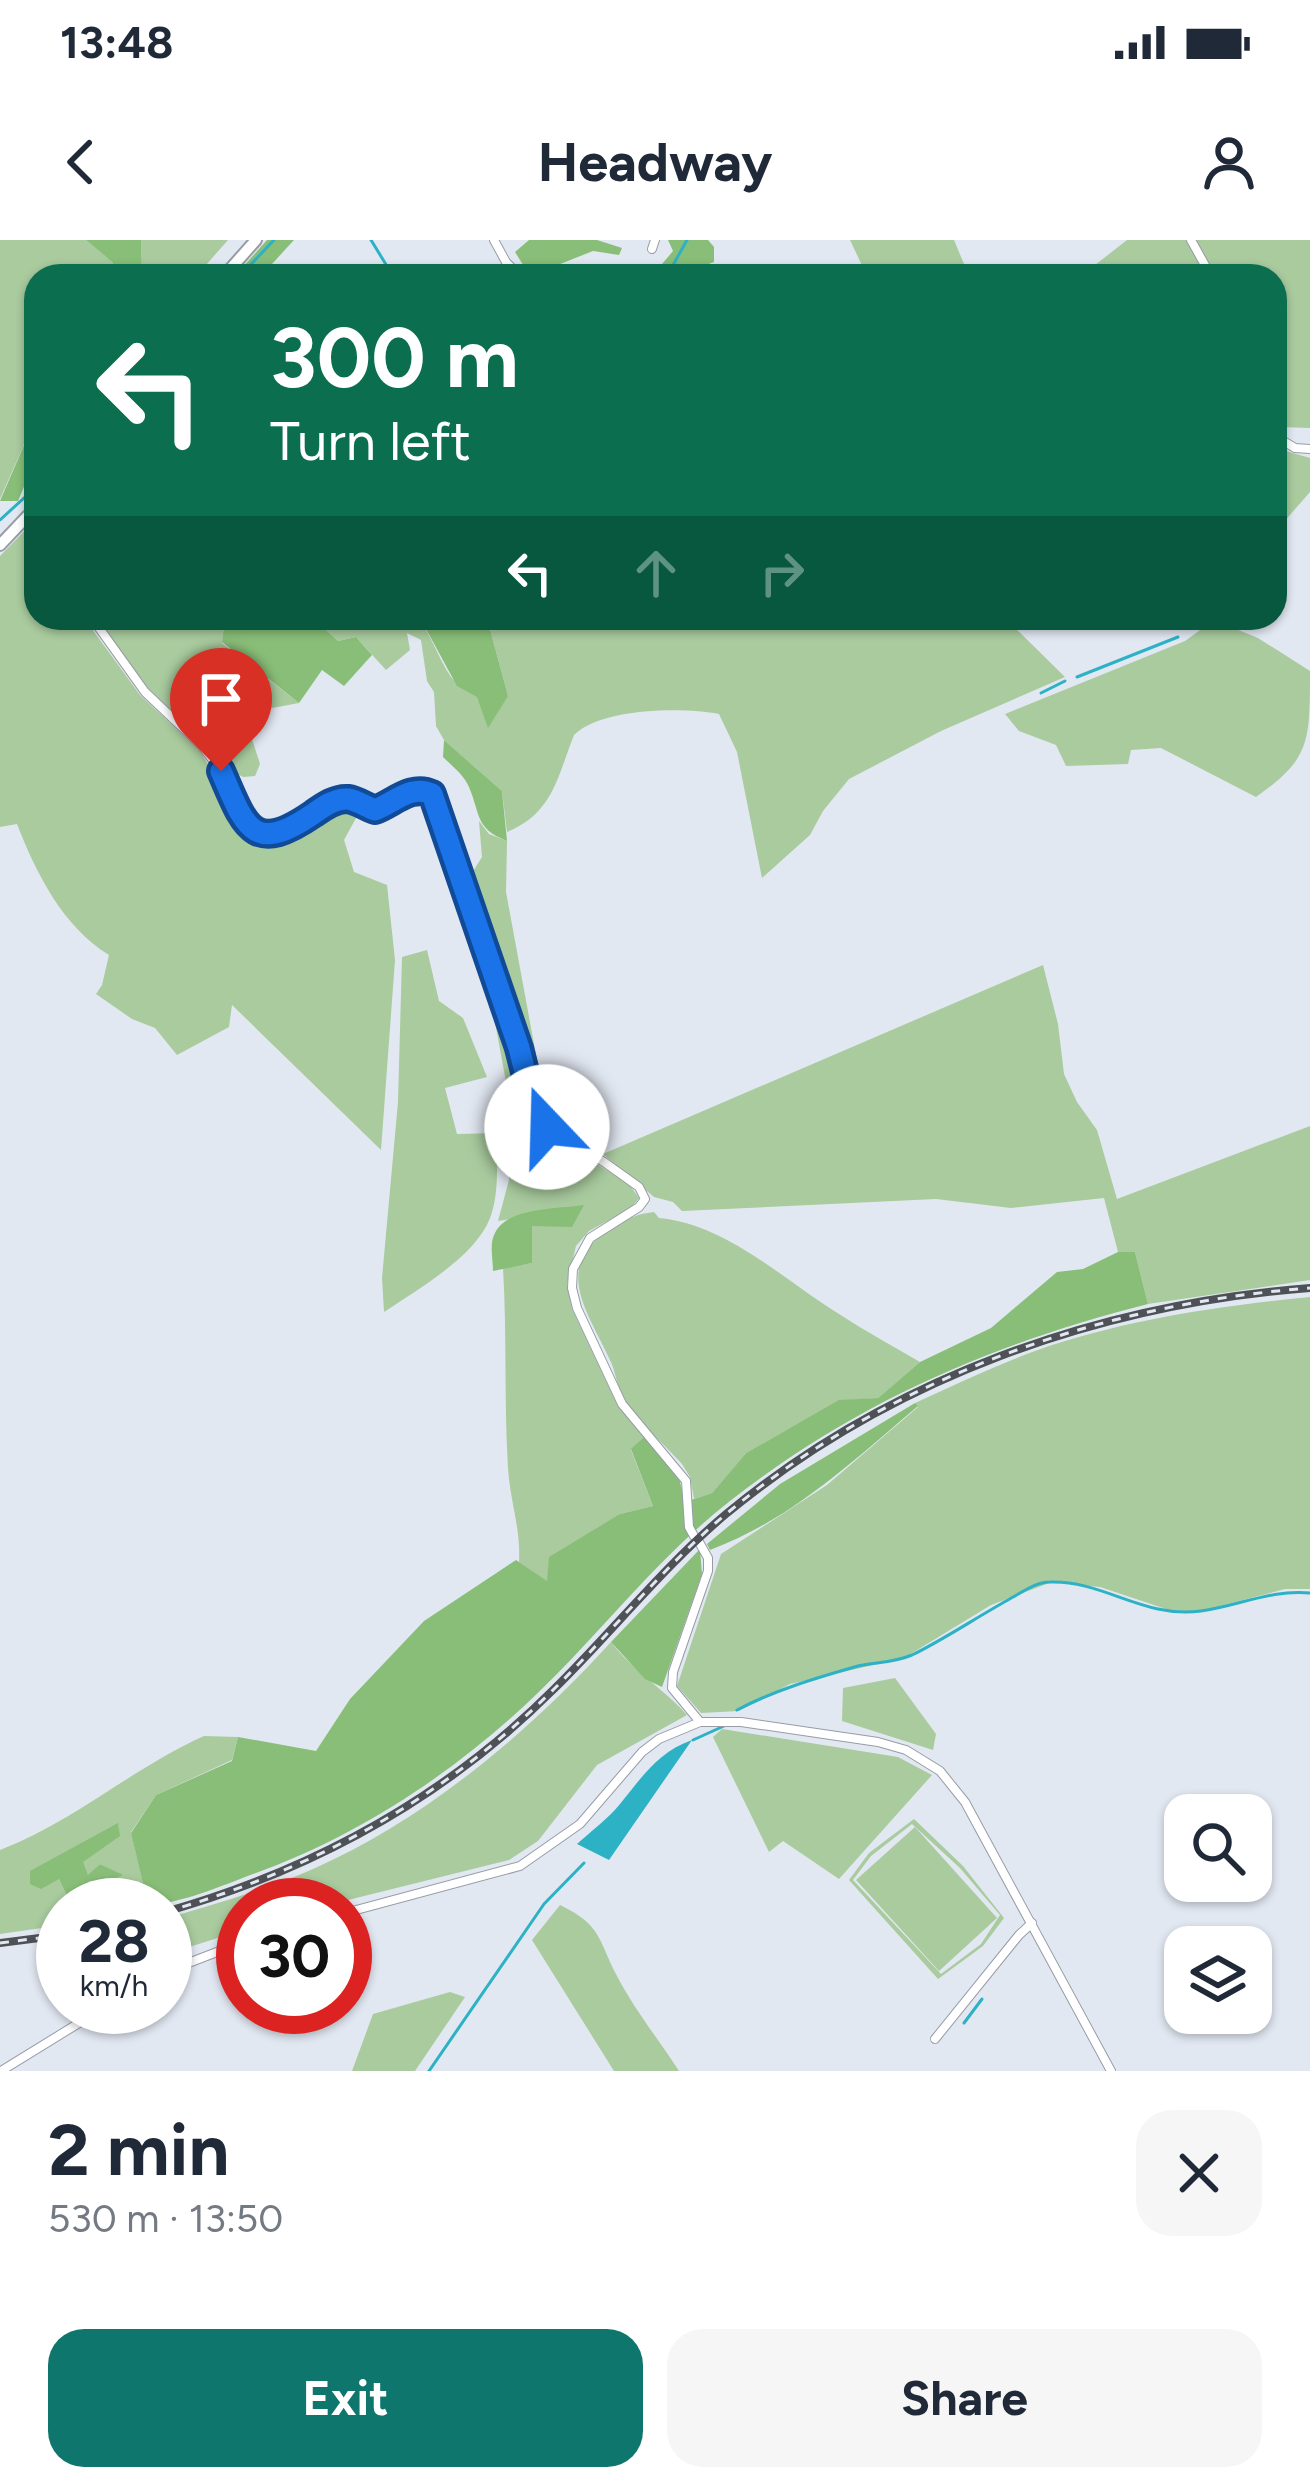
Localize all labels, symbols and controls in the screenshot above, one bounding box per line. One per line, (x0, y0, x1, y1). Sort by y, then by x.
text: 13:48 (60, 15, 174, 69)
icon: back (48, 129, 114, 195)
icon: person (1196, 129, 1262, 195)
text: Headway (538, 130, 772, 195)
text: 300 m (270, 307, 519, 408)
icon: left (72, 312, 228, 468)
text: Turn left (270, 409, 471, 474)
icon: left (497, 540, 563, 606)
icon: ahead (623, 540, 689, 606)
icon: right (749, 540, 815, 606)
pin (170, 648, 272, 771)
icon: arrive (188, 666, 254, 732)
position arrow (484, 1064, 610, 1190)
map controls (1164, 1794, 1272, 2034)
button: search (1164, 1794, 1272, 1902)
speed limit sign: 30 (216, 1878, 372, 2034)
text: 28 (78, 1905, 150, 1977)
button: layers (1164, 1926, 1272, 2034)
text: km/h (80, 1967, 148, 2004)
text: 2 min (48, 2107, 229, 2193)
button: close (1136, 2110, 1262, 2236)
text: 530 m · 13:50 (48, 2195, 283, 2242)
button: Exit (48, 2329, 643, 2467)
button: Share (667, 2329, 1262, 2467)

